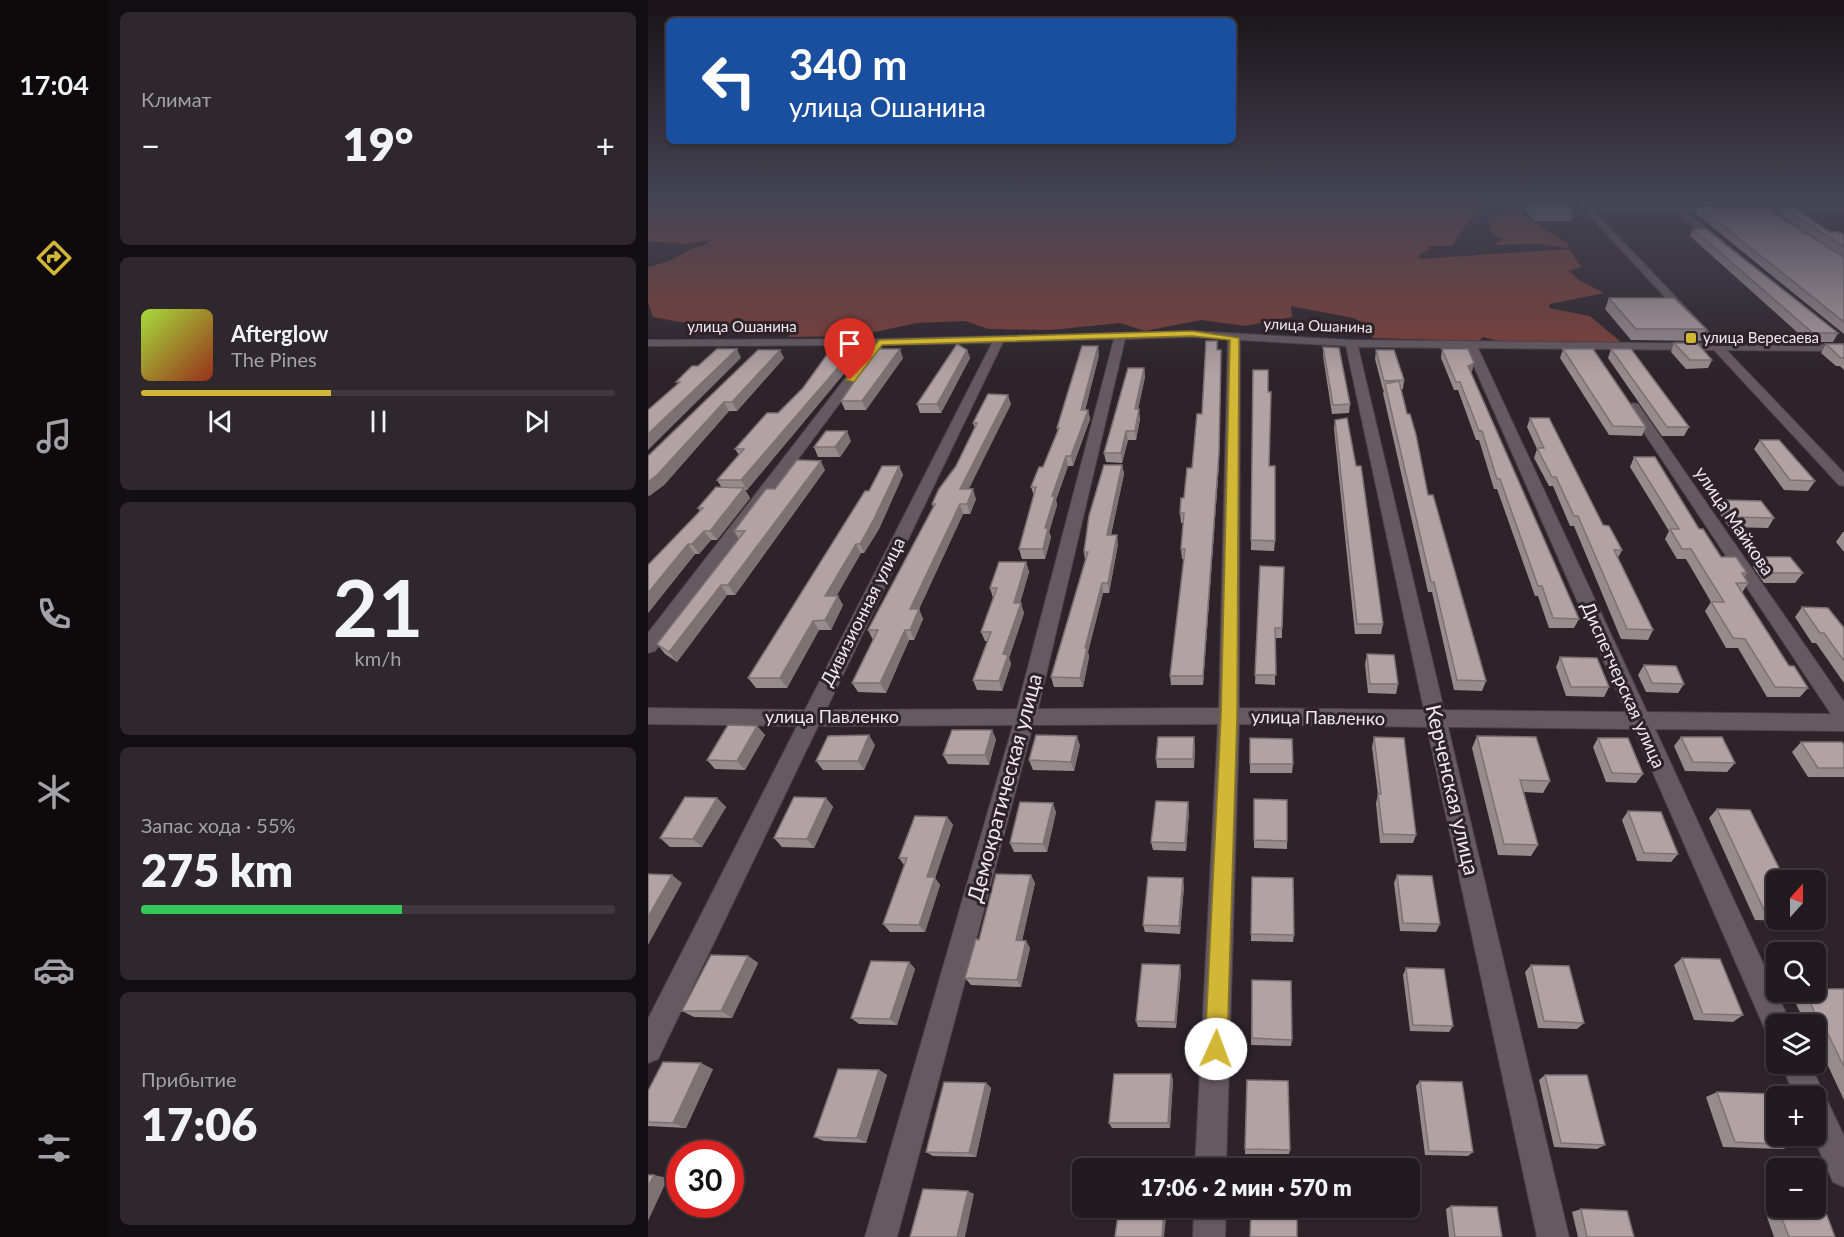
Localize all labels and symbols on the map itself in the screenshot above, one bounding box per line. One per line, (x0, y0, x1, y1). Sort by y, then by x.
street label: улица Ошанина (1263, 314, 1373, 336)
street label: улица Ошанина (687, 317, 797, 335)
pin (824, 318, 875, 380)
place label: улица Вересаева (1703, 328, 1819, 346)
marker: улица Вересаева (1684, 331, 1698, 345)
street label: улица Майкова (1690, 462, 1779, 579)
street label: Дивизионная улица (815, 533, 909, 690)
street label: Диспетчерская улица (1577, 598, 1671, 771)
street label: Демократическая улица (961, 671, 1046, 905)
street label: Керченская улица (1422, 702, 1485, 877)
street label: улица Павленко (765, 705, 899, 727)
street label: улица Павленко (1251, 705, 1385, 729)
north arrow (1766, 870, 1826, 930)
position arrow (1184, 1017, 1248, 1081)
speed limit sign: 30 (666, 1140, 744, 1218)

